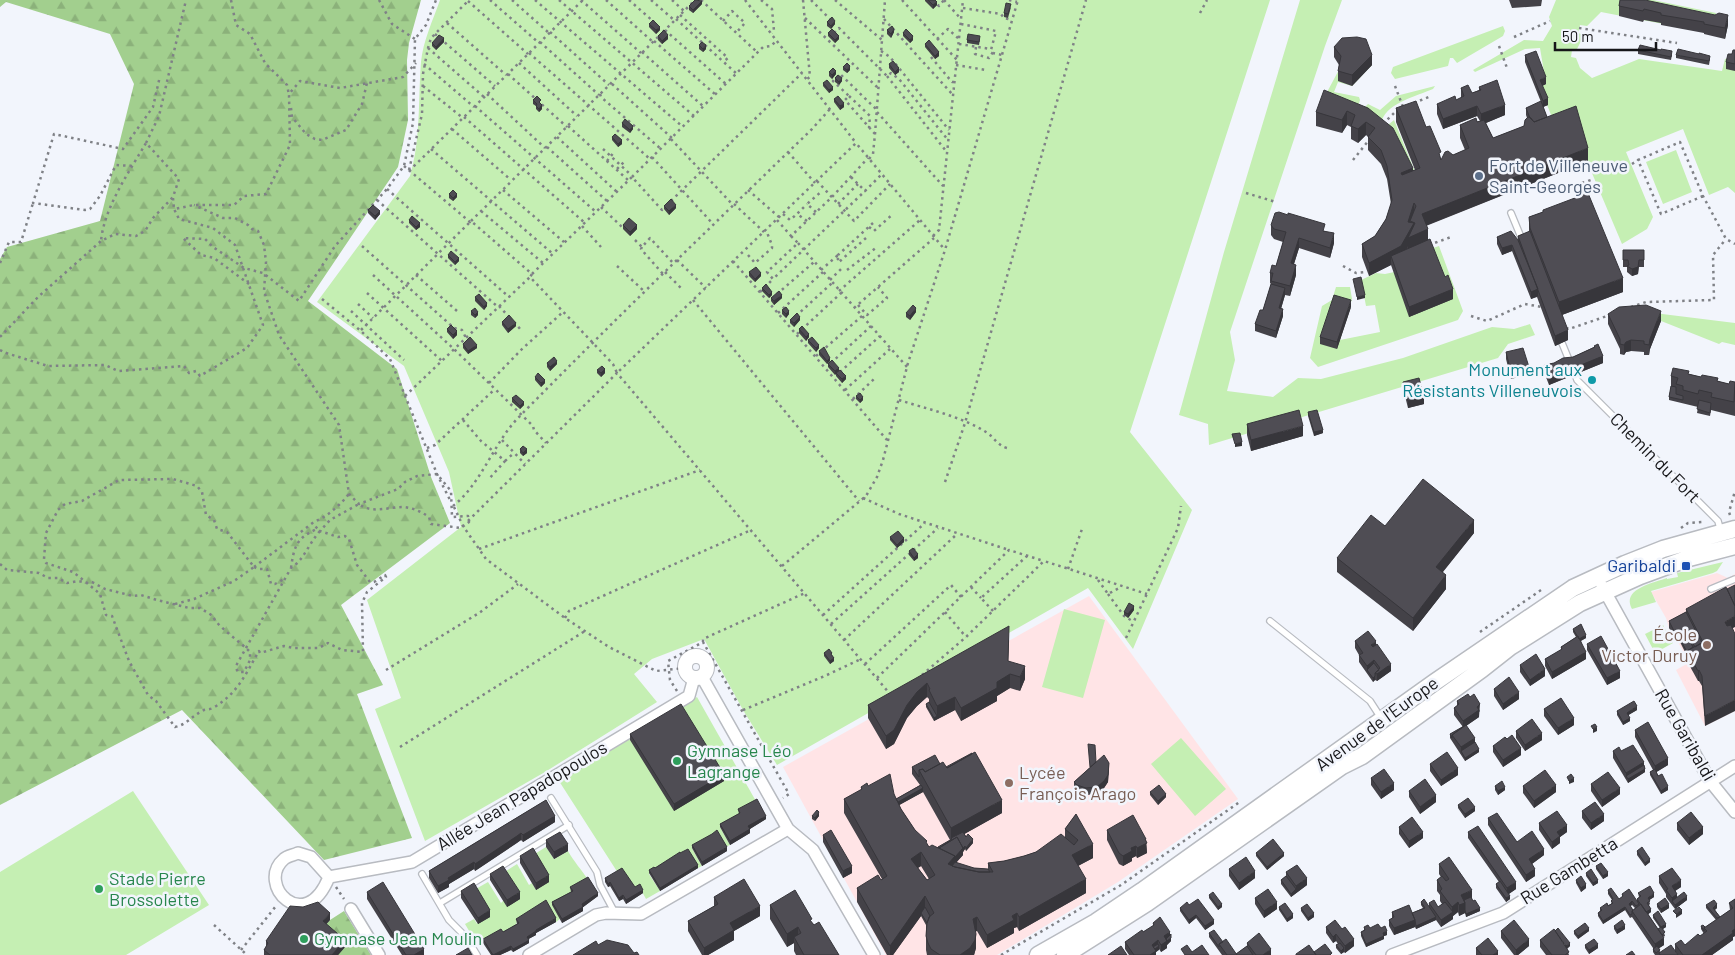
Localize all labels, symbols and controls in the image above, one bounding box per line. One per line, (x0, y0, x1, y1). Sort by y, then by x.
scale bar (1555, 20, 1656, 52)
text: 50 m (1562, 27, 1594, 45)
place label: Fort de Villeneuve Saint-Georges (1489, 154, 1628, 197)
marker: Fort de Villeneuve Saint-Georges (1473, 170, 1485, 182)
place label: Monument aux Résistants Villeneuvois (1402, 358, 1582, 401)
marker: Monument aux Résistants Villeneuvois (1586, 374, 1598, 386)
street label: Chemin du Fort (1606, 408, 1705, 507)
place label: Garibaldi (1607, 554, 1676, 576)
marker: Garibaldi (1680, 560, 1692, 572)
place label: École Victor Duruy (1601, 623, 1697, 666)
marker: École Victor Duruy (1701, 639, 1713, 651)
street label: Avenue de l'Europe (1311, 671, 1442, 775)
street label: Rue Garibaldi (1651, 685, 1721, 784)
street label: Allée Jean Papadopoulos (432, 736, 611, 855)
place label: Gymnase Léo Lagrange (687, 739, 792, 782)
marker: Gymnase Léo Lagrange (671, 755, 683, 767)
place label: Lycée François Arago (1019, 761, 1136, 804)
marker: Lycée François Arago (1003, 777, 1015, 789)
street label: Rue Gambetta (1516, 832, 1621, 909)
place label: Stade Pierre Brossolette (109, 867, 206, 910)
marker: Stade Pierre Brossolette (93, 883, 105, 895)
place label: Gymnase Jean Moulin (314, 927, 482, 949)
marker: Gymnase Jean Moulin (298, 933, 310, 945)

